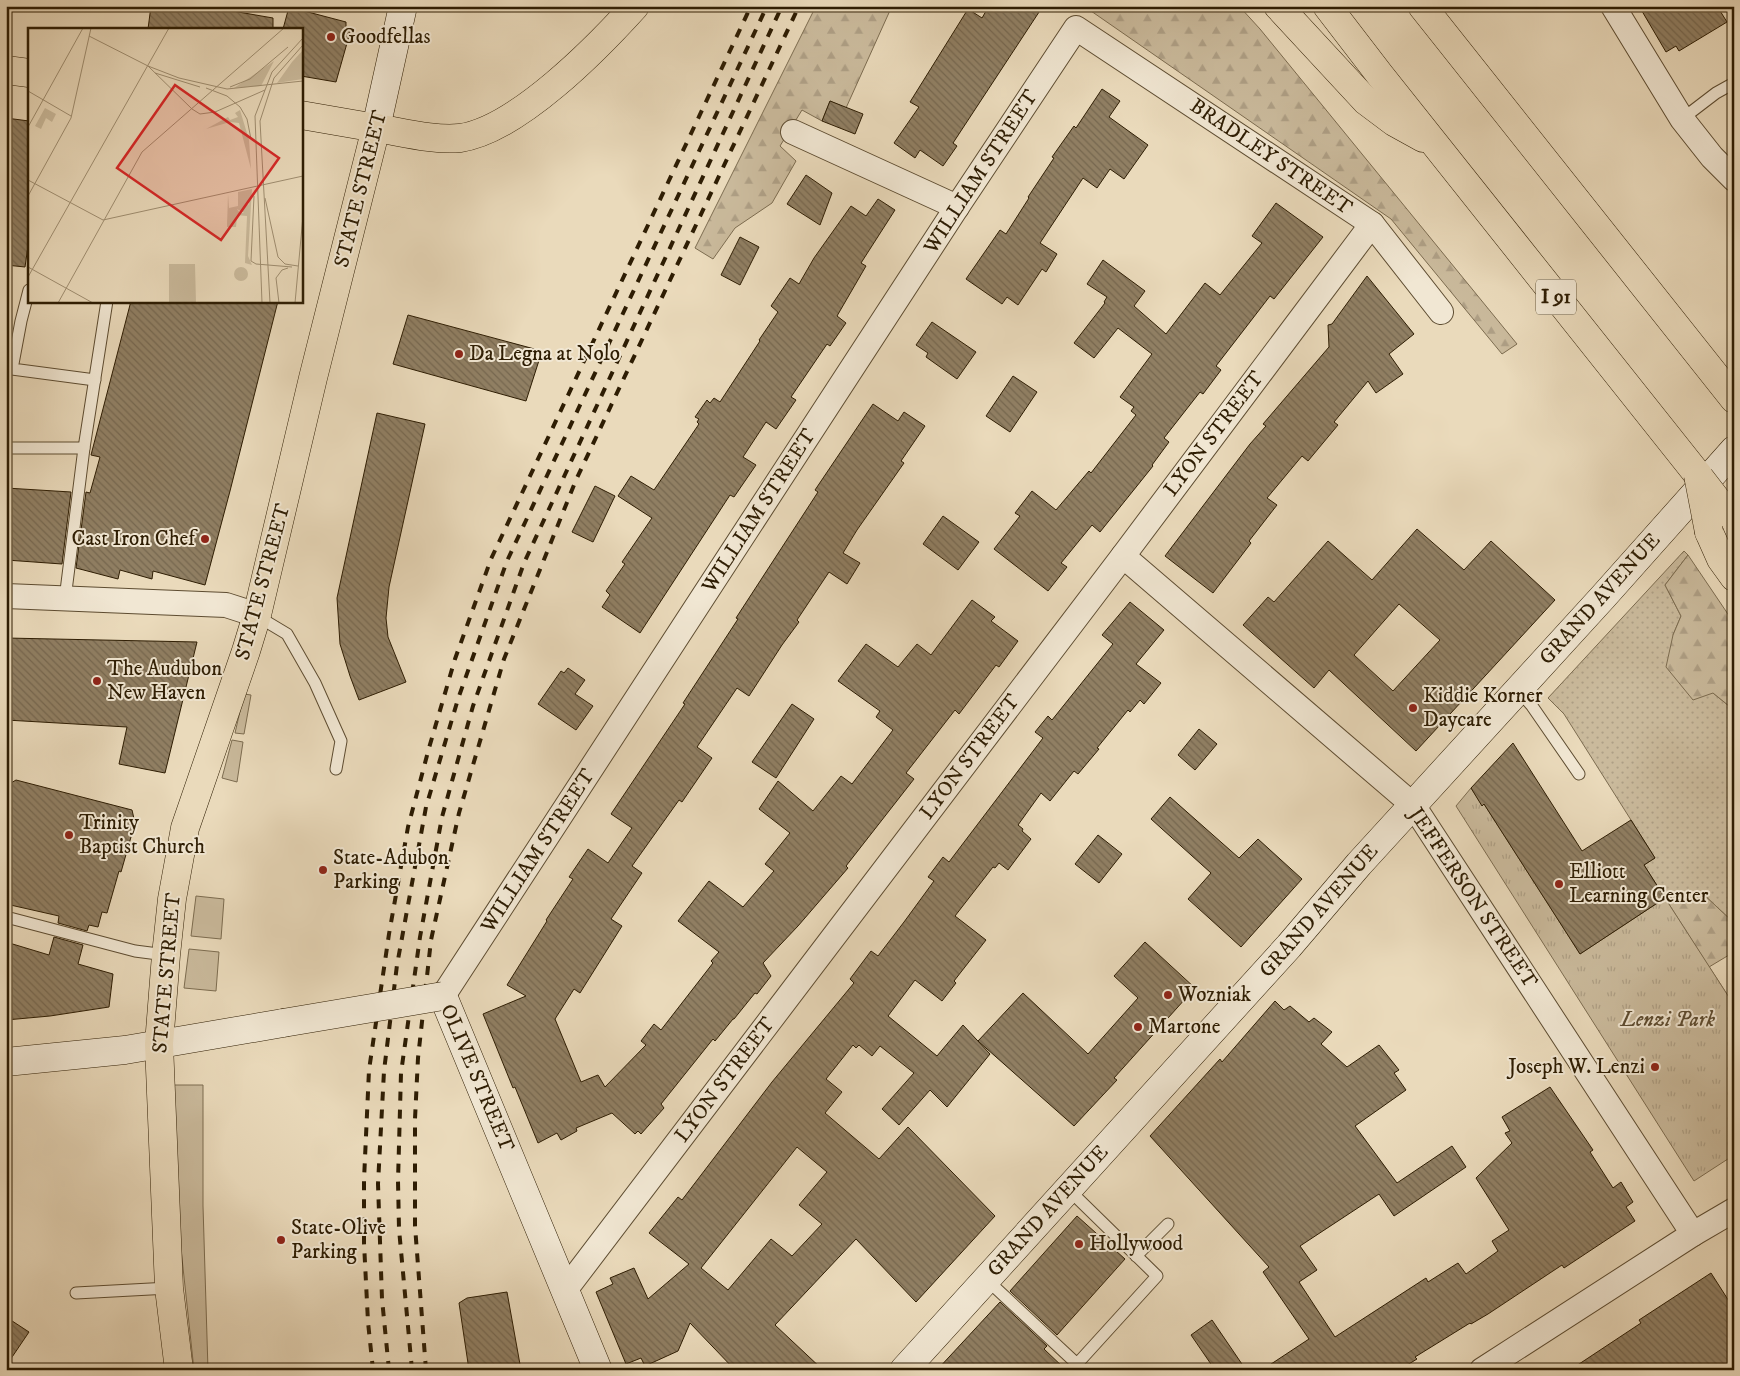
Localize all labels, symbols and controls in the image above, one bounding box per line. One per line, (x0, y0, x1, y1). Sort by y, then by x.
place label: Goodfellas (341, 24, 430, 50)
inset map (28, 28, 302, 302)
marker: Goodfellas (325, 31, 337, 43)
street label: WILLIAM STREET (918, 85, 1044, 260)
street label: BRADLEY STREET (1185, 93, 1357, 221)
street label: STATE STREET (329, 108, 393, 270)
road number: I 91 (1536, 280, 1576, 314)
place label: Da Legna at Nolo (469, 341, 620, 367)
marker: Da Legna at Nolo (453, 348, 465, 360)
street label: LYON STREET (1158, 366, 1270, 502)
street label: WILLIAM STREET (696, 424, 822, 599)
street label: STATE STREET (230, 501, 296, 663)
place label: Cast Iron Chef (71, 526, 198, 552)
street label: GRAND AVENUE (1534, 528, 1666, 670)
marker: Cast Iron Chef (199, 533, 211, 545)
place label: The Audubon New Haven (107, 656, 222, 706)
marker: The Audubon New Haven (91, 675, 103, 687)
place label: Kiddie Korner Daycare (1423, 683, 1543, 733)
street label: LYON STREET (914, 689, 1026, 825)
marker: Kiddie Korner Daycare (1407, 702, 1419, 714)
street label: WILLIAM STREET (475, 764, 601, 939)
street label: JEFFERSON STREET (1402, 801, 1543, 993)
place label: Trinity Baptist Church (79, 810, 205, 860)
marker: Trinity Baptist Church (63, 829, 75, 841)
street label: GRAND AVENUE (1254, 839, 1384, 983)
place label: State-Adubon Parking (333, 845, 449, 895)
place label: Elliott Learning Center (1569, 859, 1709, 909)
marker: State-Adubon Parking (317, 864, 329, 876)
marker: Elliott Learning Center (1553, 878, 1565, 890)
street label: STATE STREET (147, 892, 187, 1054)
place label: Wozniak (1177, 982, 1252, 1008)
marker: Wozniak (1162, 989, 1174, 1001)
street label: OLIVE STREET (434, 1000, 520, 1156)
park label: Lenzi Park (1620, 1007, 1715, 1033)
street label: LYON STREET (669, 1012, 781, 1148)
place label: Martone (1148, 1014, 1221, 1040)
marker: Martone (1132, 1021, 1144, 1033)
place label: Joseph W. Lenzi (1506, 1054, 1645, 1080)
marker: Joseph W. Lenzi (1649, 1061, 1661, 1073)
street label: GRAND AVENUE (982, 1140, 1114, 1282)
place label: State-Olive Parking (291, 1215, 386, 1265)
place label: Hollywood (1089, 1231, 1184, 1257)
marker: State-Olive Parking (275, 1234, 287, 1246)
marker: Hollywood (1073, 1238, 1085, 1250)

